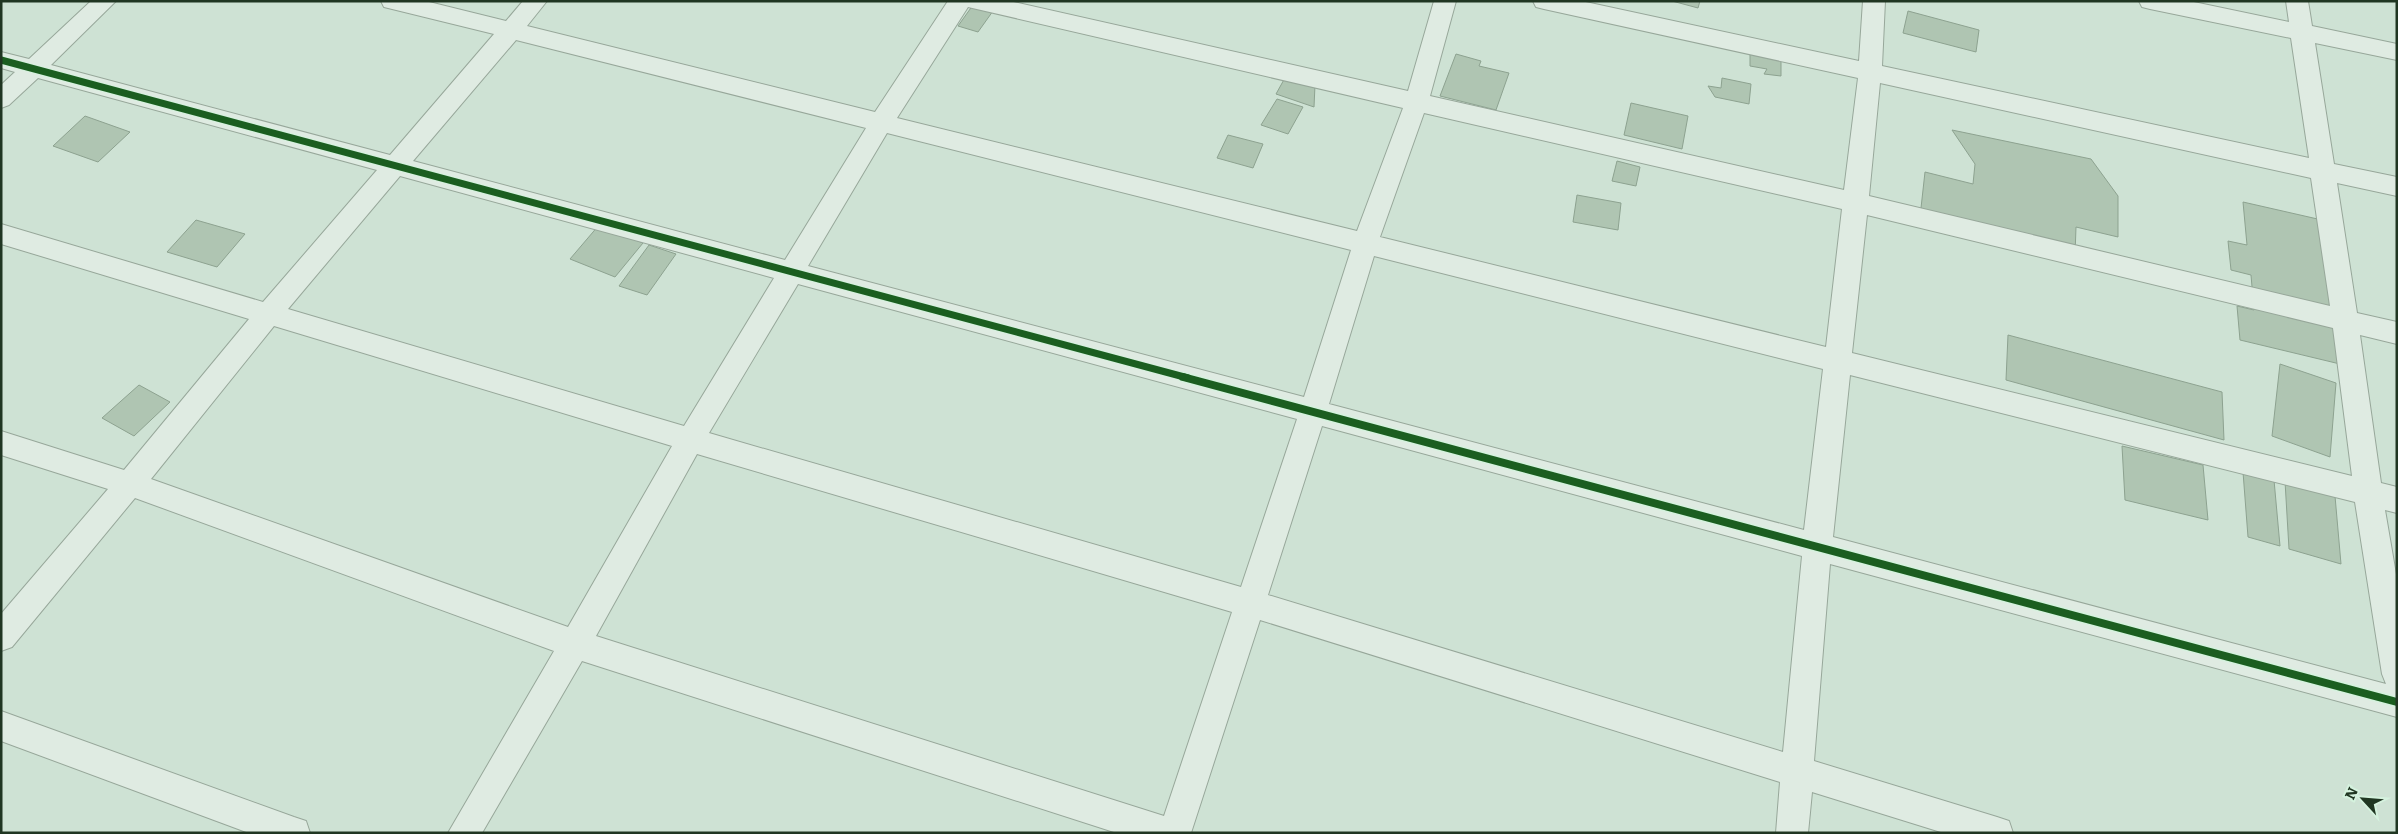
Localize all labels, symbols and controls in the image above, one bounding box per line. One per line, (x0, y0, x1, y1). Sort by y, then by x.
north arrow (2338, 774, 2388, 824)
text: N (2339, 783, 2362, 803)

